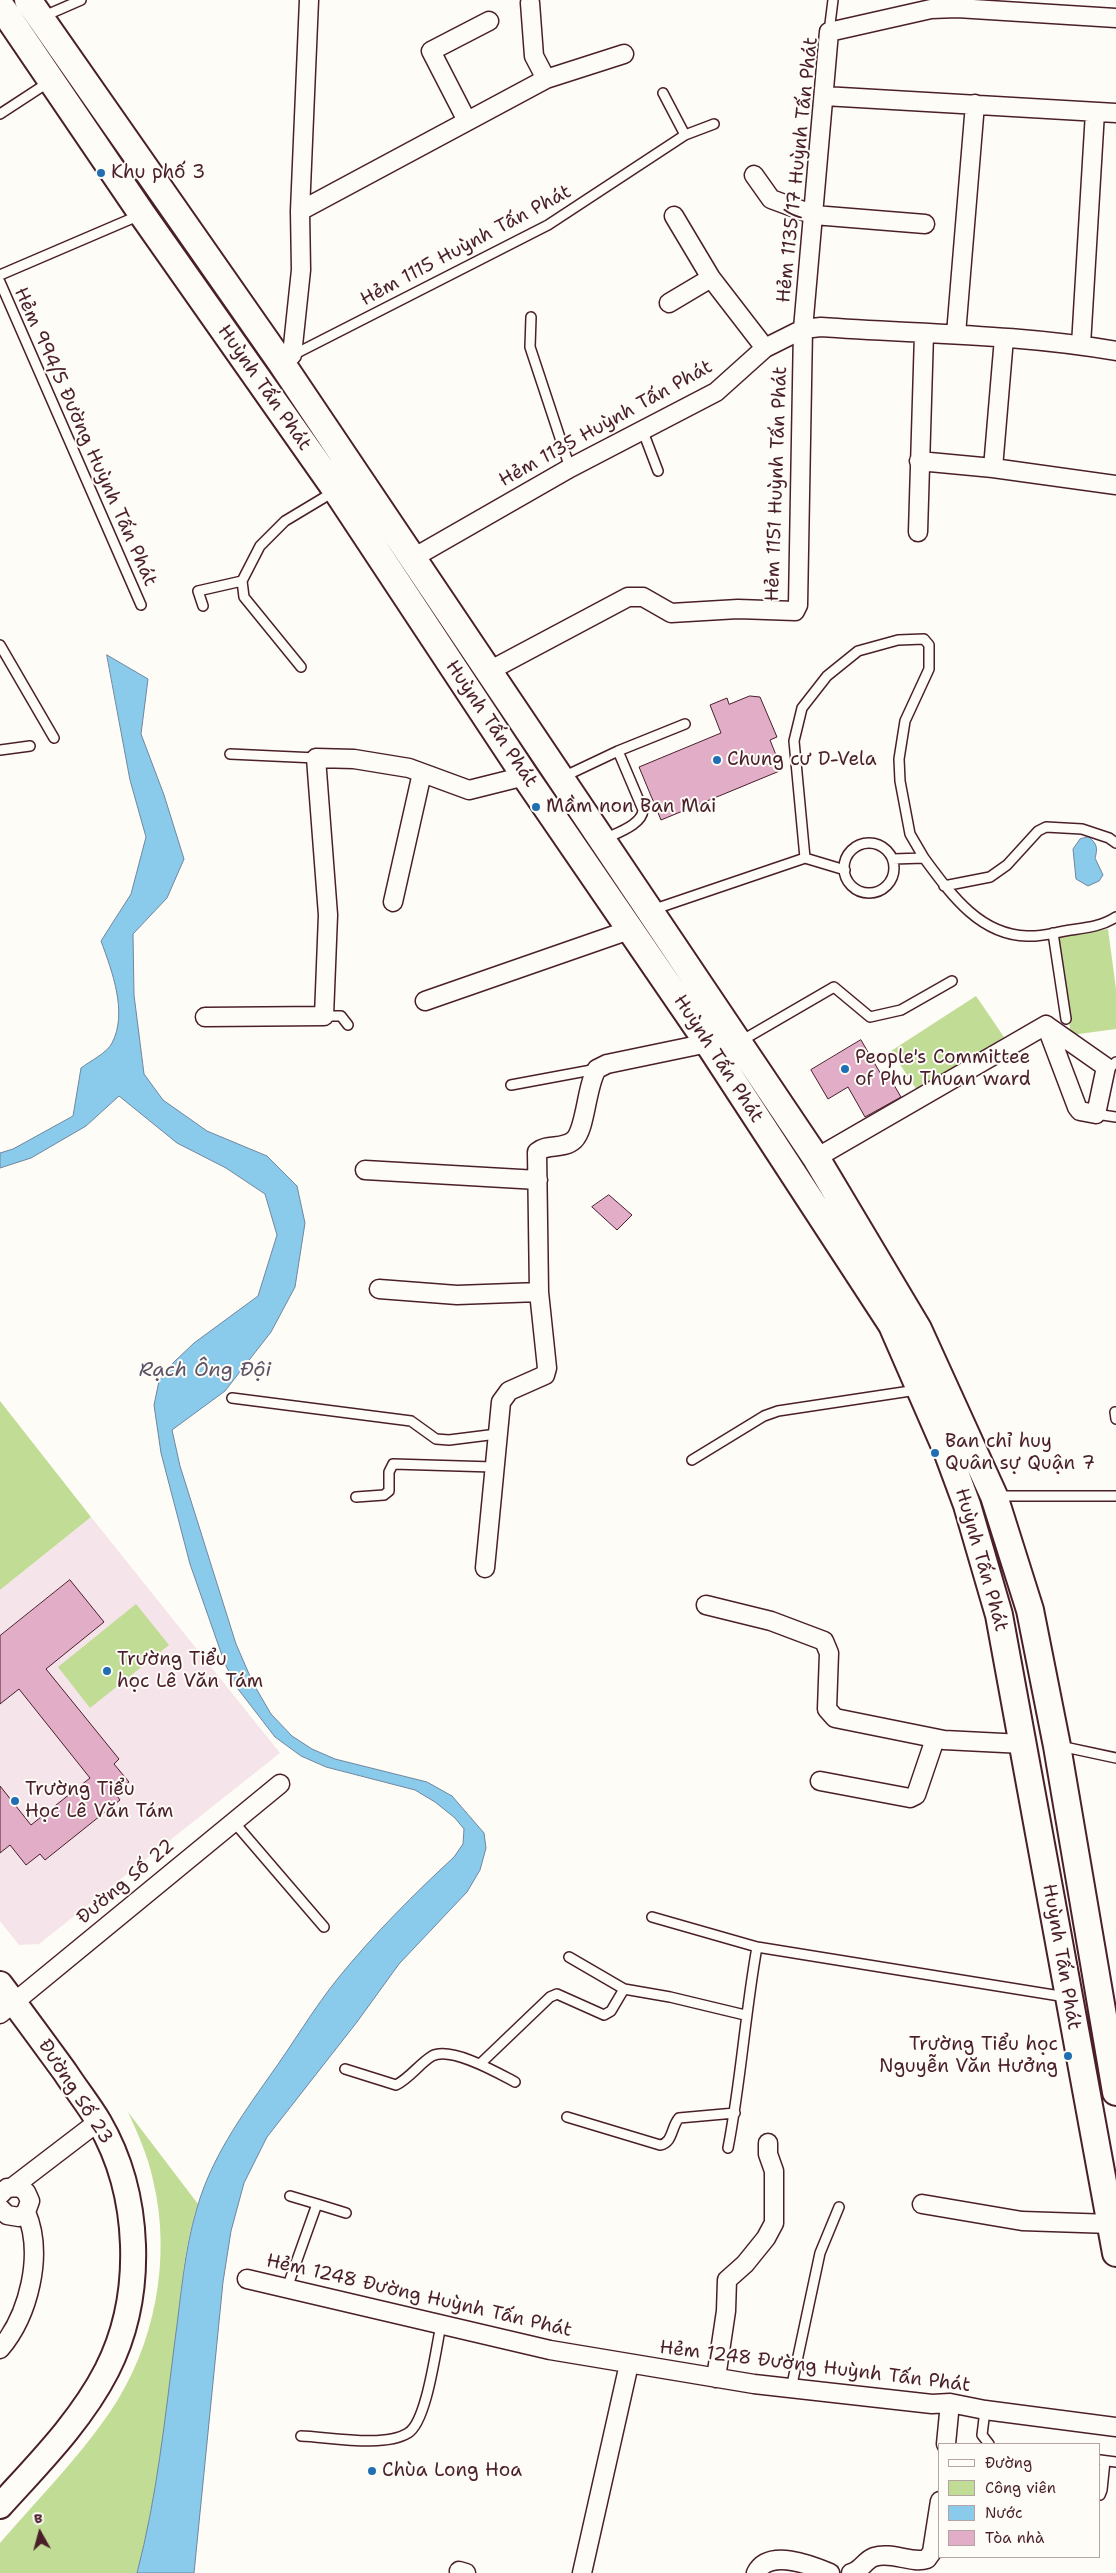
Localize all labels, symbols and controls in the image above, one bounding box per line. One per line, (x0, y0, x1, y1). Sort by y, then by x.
street label: Hẻm 1135/17 Huỳnh Tấn Phát (773, 36, 823, 304)
place label: Khu phố 3 (111, 162, 205, 184)
marker: Khu phố 3 (95, 167, 107, 179)
street label: Hẻm 1115 Huỳnh Tấn Phát (357, 181, 575, 311)
street label: Hẻm 994/5 Đường Huỳnh Tấn Phát (9, 284, 161, 590)
street label: Huỳnh Tấn Phát (212, 321, 316, 455)
street label: Hẻm 1135 Huỳnh Tấn Phát (495, 356, 717, 492)
street label: Hẻm 1151 Huỳnh Tấn Phát (762, 366, 792, 602)
street label: Huỳnh Tấn Phát (440, 656, 542, 792)
place label: Chung cư D-Vela (727, 749, 876, 771)
marker: Chung cư D-Vela (711, 754, 723, 766)
place label: Mầm non Ban Mai (546, 796, 716, 818)
marker: Mầm non Ban Mai (530, 801, 542, 813)
street label: Huỳnh Tấn Phát (668, 991, 768, 1127)
place label: People's Committee of Phu Thuan ward (855, 1047, 1031, 1091)
marker: People's Committee of Phu Thuan ward (839, 1063, 851, 1075)
water label: Rạch Ông Đội (139, 1359, 271, 1383)
place label: Ban chỉ huy Quân sự Quận 7 (945, 1431, 1095, 1475)
marker: Ban chỉ huy Quân sự Quận 7 (929, 1447, 941, 1459)
street label: Huỳnh Tấn Phát (950, 1486, 1012, 1634)
place label: Trường Tiểu học Lê Văn Tám (117, 1649, 263, 1693)
marker: Trường Tiểu học Lê Văn Tám (101, 1665, 113, 1677)
place label: Trường Tiểu Học Lê Văn Tám (25, 1779, 173, 1823)
marker: Trường Tiểu Học Lê Văn Tám (9, 1795, 21, 1807)
street label: Đường Số 22 (73, 1835, 179, 1929)
street label: Huỳnh Tấn Phát (1037, 1882, 1085, 2032)
place label: Trường Tiểu học Nguyễn Văn Hưởng (879, 2034, 1058, 2078)
street label: Đường Số 23 (33, 2035, 117, 2149)
marker: Trường Tiểu học Nguyễn Văn Hưởng (1062, 2050, 1074, 2062)
street label: Hẻm 1248 Đường Huỳnh Tấn Phát (264, 2250, 574, 2342)
street label: Hẻm 1248 Đường Huỳnh Tấn Phát (658, 2337, 972, 2397)
legend (938, 2443, 1101, 2558)
text: Đường (985, 2453, 1032, 2473)
place label: Chùa Long Hoa (382, 2460, 522, 2482)
marker: Chùa Long Hoa (366, 2465, 378, 2477)
text: Công viên (985, 2478, 1056, 2498)
text: Nước (985, 2503, 1022, 2523)
north arrow (15, 2508, 65, 2558)
text: B (33, 2509, 44, 2528)
text: Tòa nhà (985, 2528, 1044, 2548)

